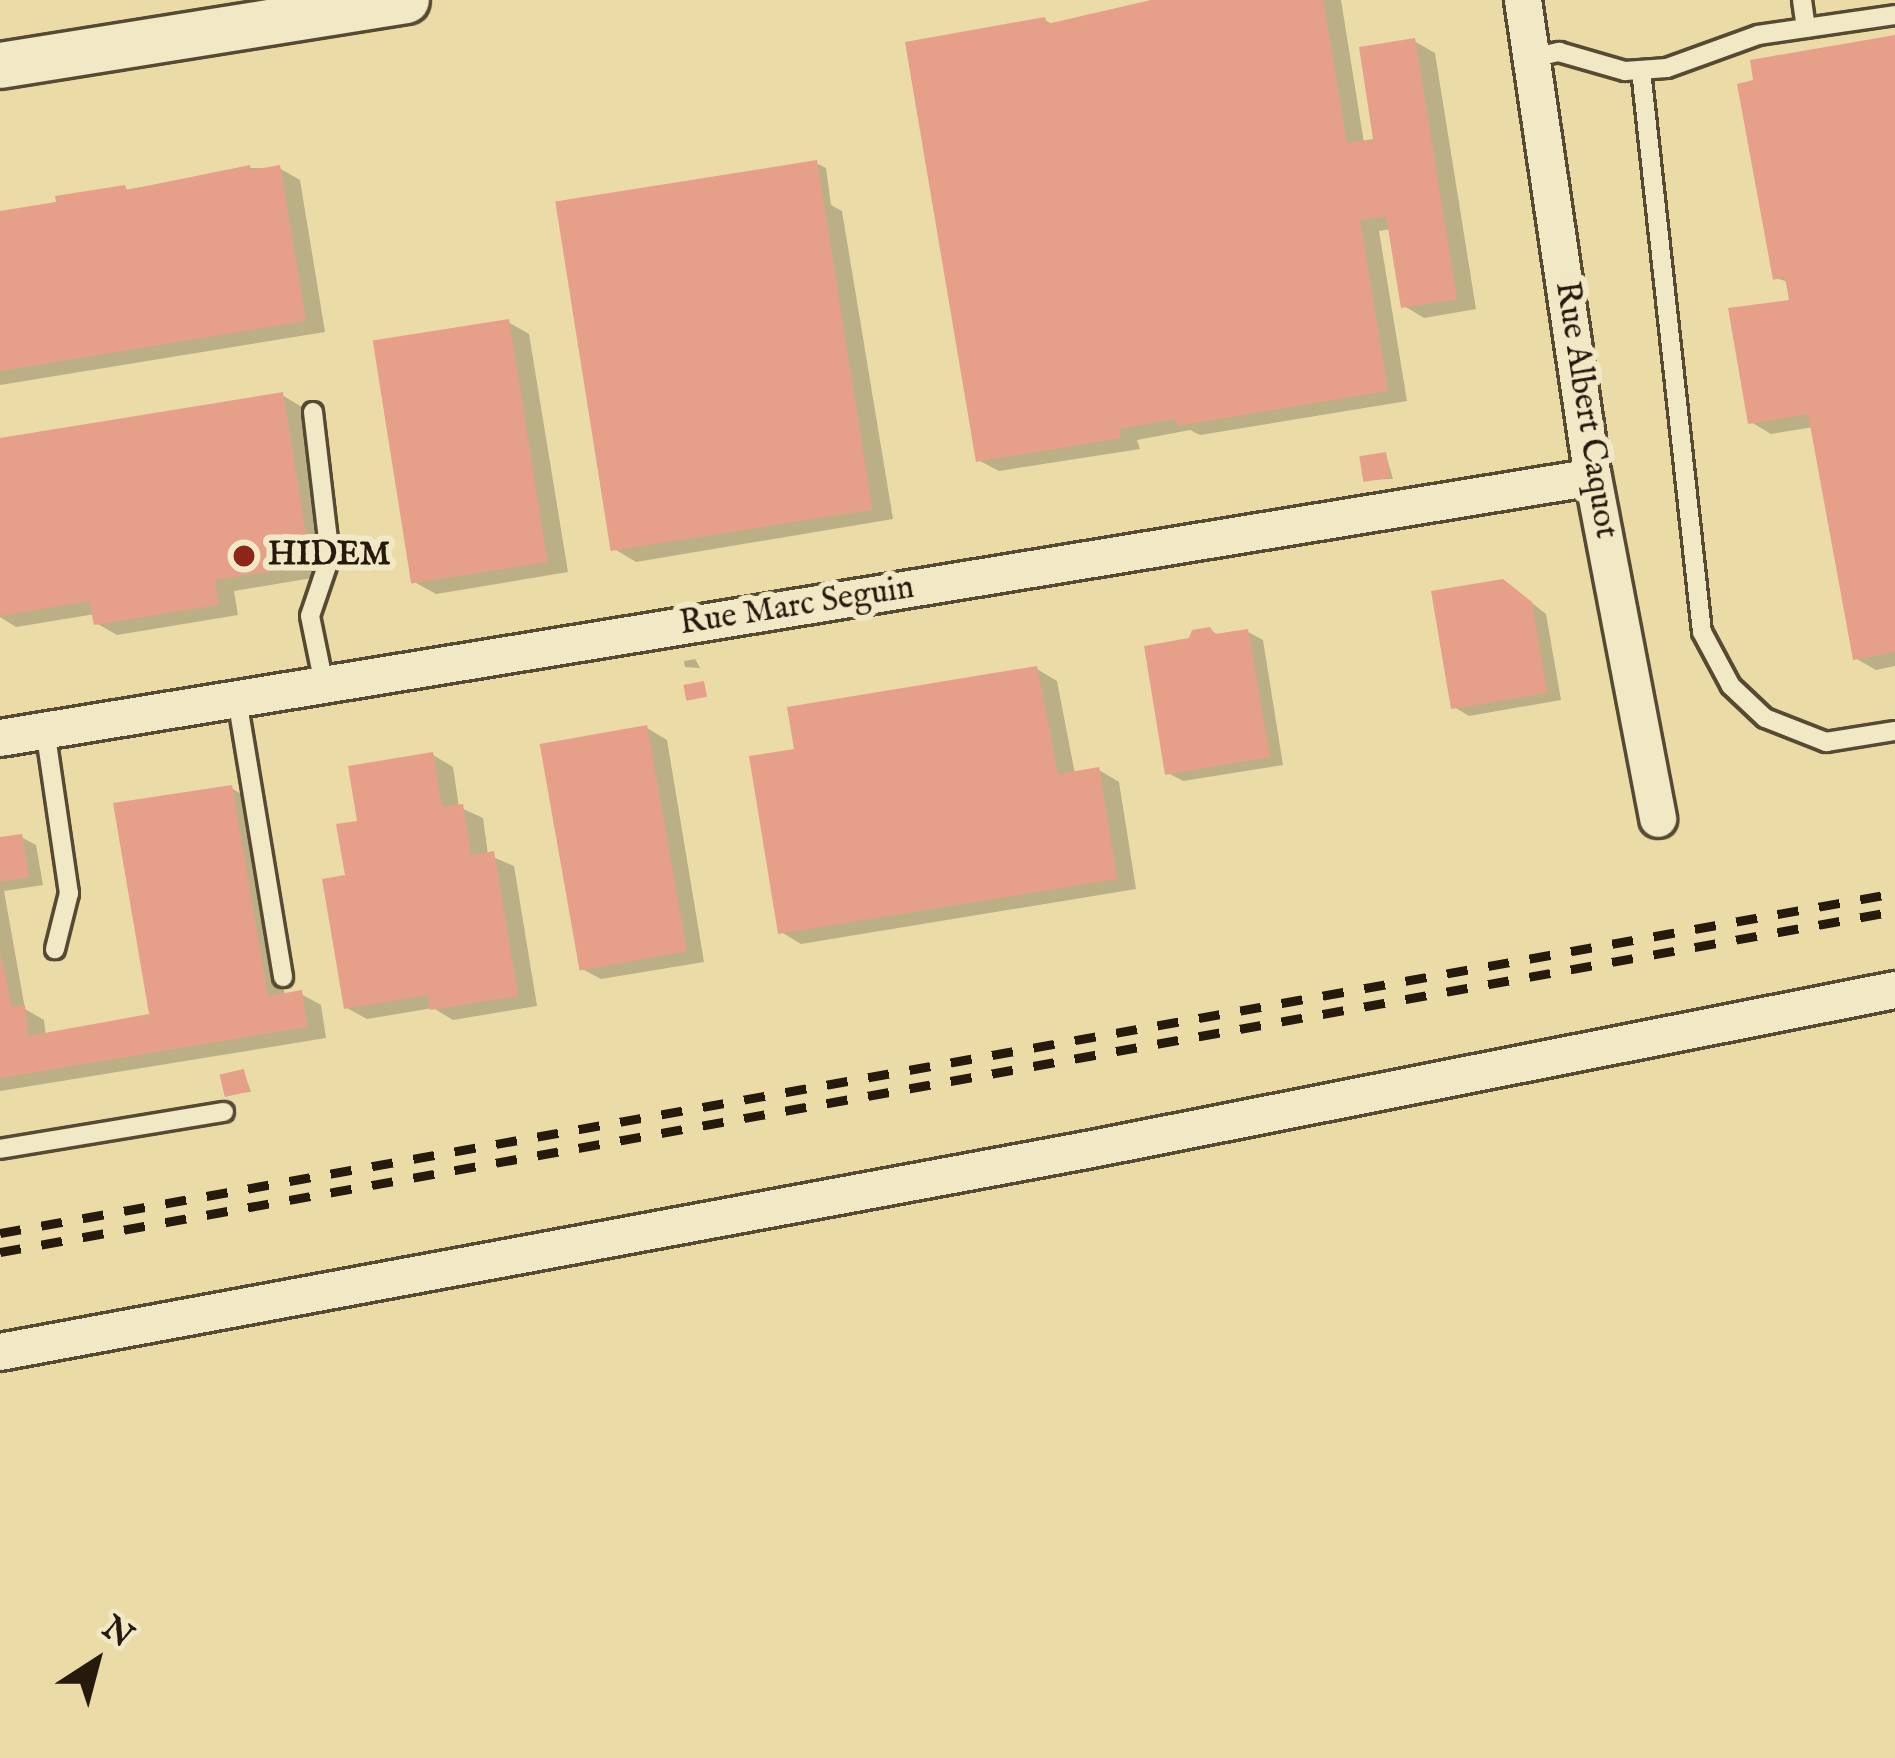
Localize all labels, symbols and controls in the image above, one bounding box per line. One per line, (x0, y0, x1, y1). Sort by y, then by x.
street label: Rue Albert Caquot (1545, 279, 1625, 541)
place label: HIDEM (268, 536, 391, 576)
marker: HIDEM (231, 543, 257, 569)
street label: Rue Marc Seguin (677, 569, 917, 645)
north arrow (36, 1602, 156, 1722)
text: N (93, 1607, 141, 1658)

